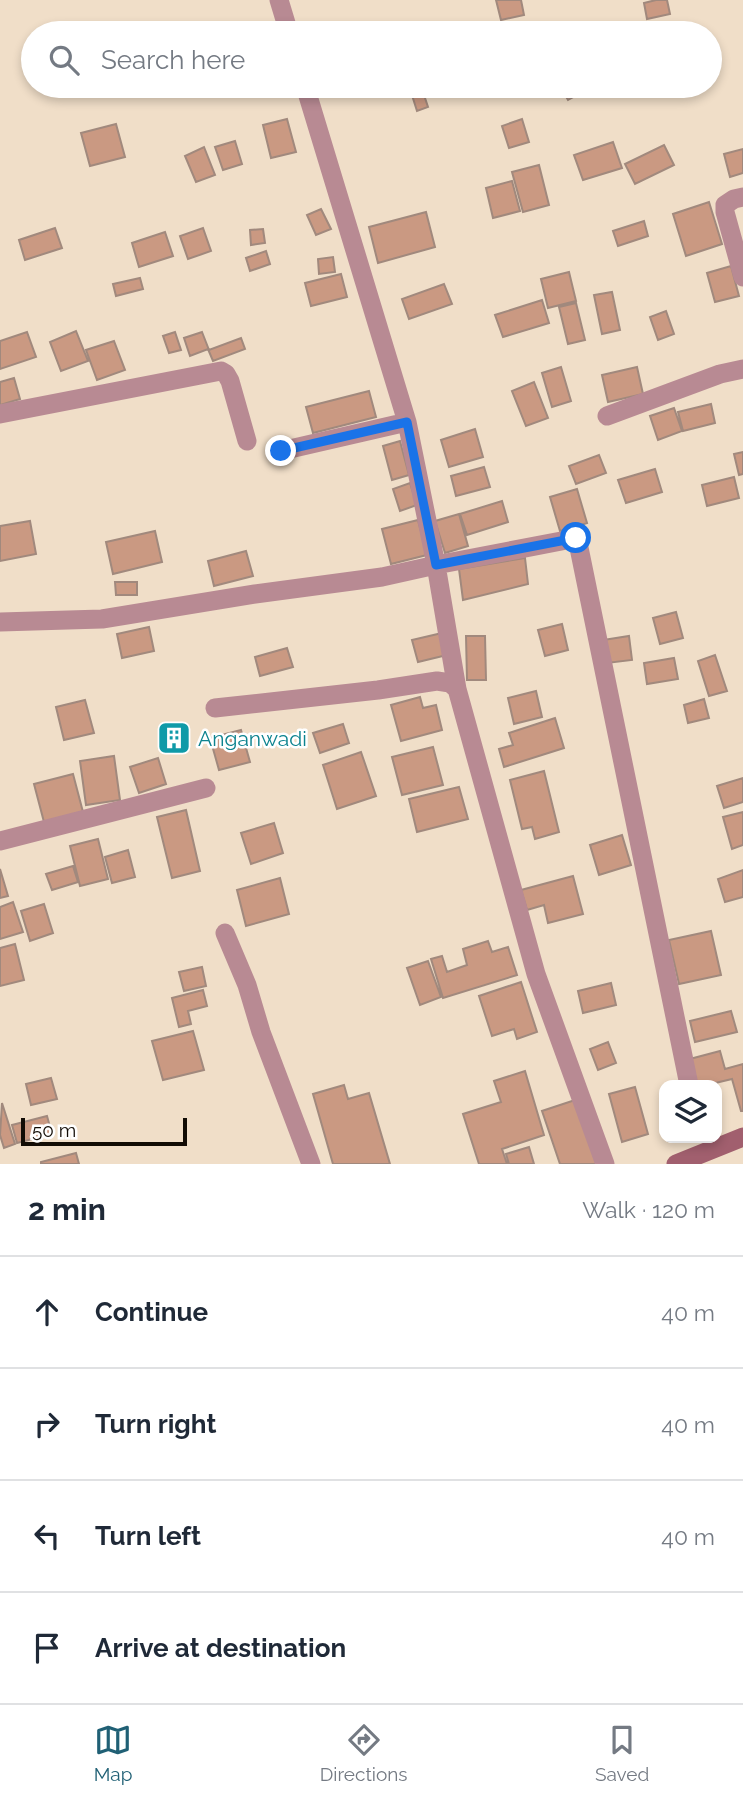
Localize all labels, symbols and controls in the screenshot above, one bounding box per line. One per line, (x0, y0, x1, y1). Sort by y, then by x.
search box (21, 21, 722, 98)
icon: search (45, 41, 83, 79)
text: Search here (101, 45, 245, 75)
route end (265, 435, 296, 466)
route start (560, 522, 591, 553)
building icon: Anganwadi (155, 719, 193, 757)
place label: Anganwadi (198, 726, 307, 751)
map controls (659, 1080, 722, 1143)
button: layers (659, 1080, 722, 1143)
scale bar (21, 1115, 187, 1147)
text: 50 m (32, 1119, 76, 1141)
text: 2 min (28, 1192, 106, 1227)
text: Walk · 120 m (582, 1196, 715, 1223)
icon: ahead (28, 1293, 66, 1331)
text: Continue (95, 1297, 208, 1327)
text: 40 m (661, 1299, 715, 1326)
icon: right (28, 1405, 66, 1443)
text: Turn right (95, 1409, 216, 1439)
text: 40 m (661, 1411, 715, 1438)
icon: left (28, 1517, 66, 1555)
text: Turn left (95, 1521, 201, 1551)
text: 40 m (661, 1523, 715, 1550)
icon: arrive (28, 1629, 66, 1667)
text: Arrive at destination (95, 1633, 346, 1663)
tab: Map (94, 1721, 132, 1785)
tab: Directions (320, 1721, 408, 1785)
tab: Saved (595, 1721, 649, 1785)

